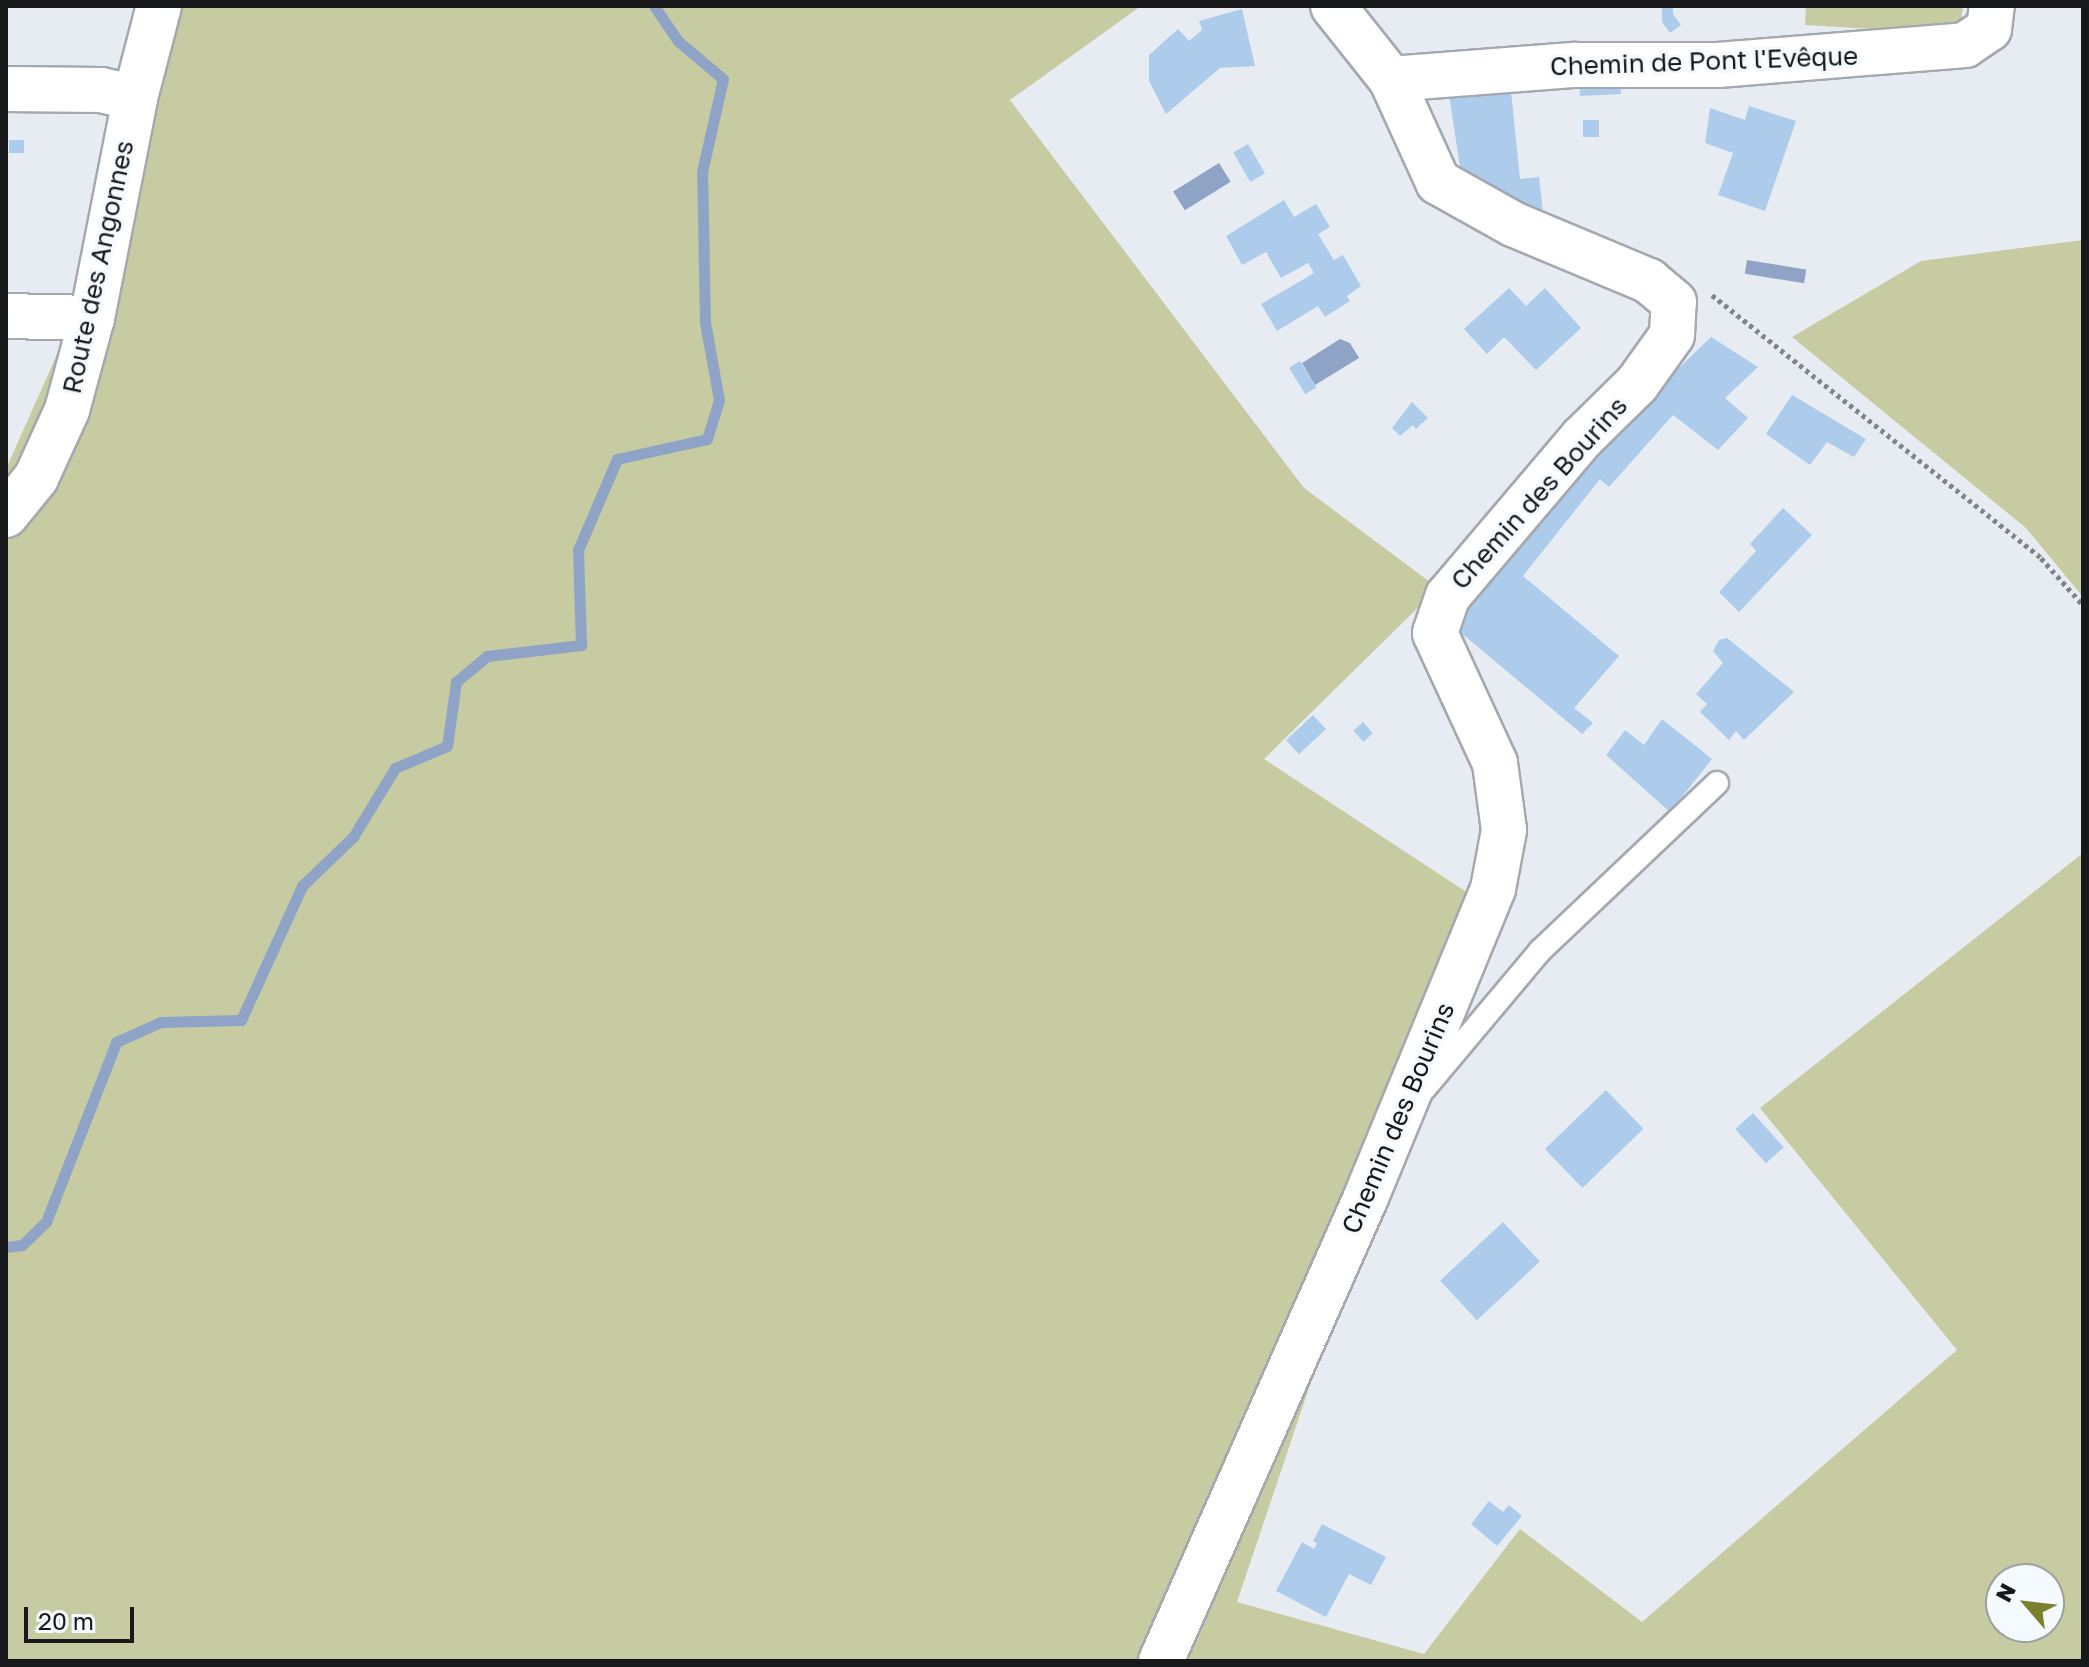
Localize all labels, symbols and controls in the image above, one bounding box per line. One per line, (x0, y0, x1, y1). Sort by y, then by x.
street label: Chemin de Pont l'Evêque (1549, 40, 1859, 82)
street label: Route des Angonnes (56, 138, 140, 396)
street label: Chemin des Bourins (1444, 390, 1634, 596)
street label: Chemin des Bourins (1335, 998, 1461, 1238)
north arrow (1985, 1563, 2065, 1643)
text: N (1989, 1579, 2021, 1606)
scale bar (28, 1591, 138, 1641)
text: 20 m (38, 1606, 94, 1635)

